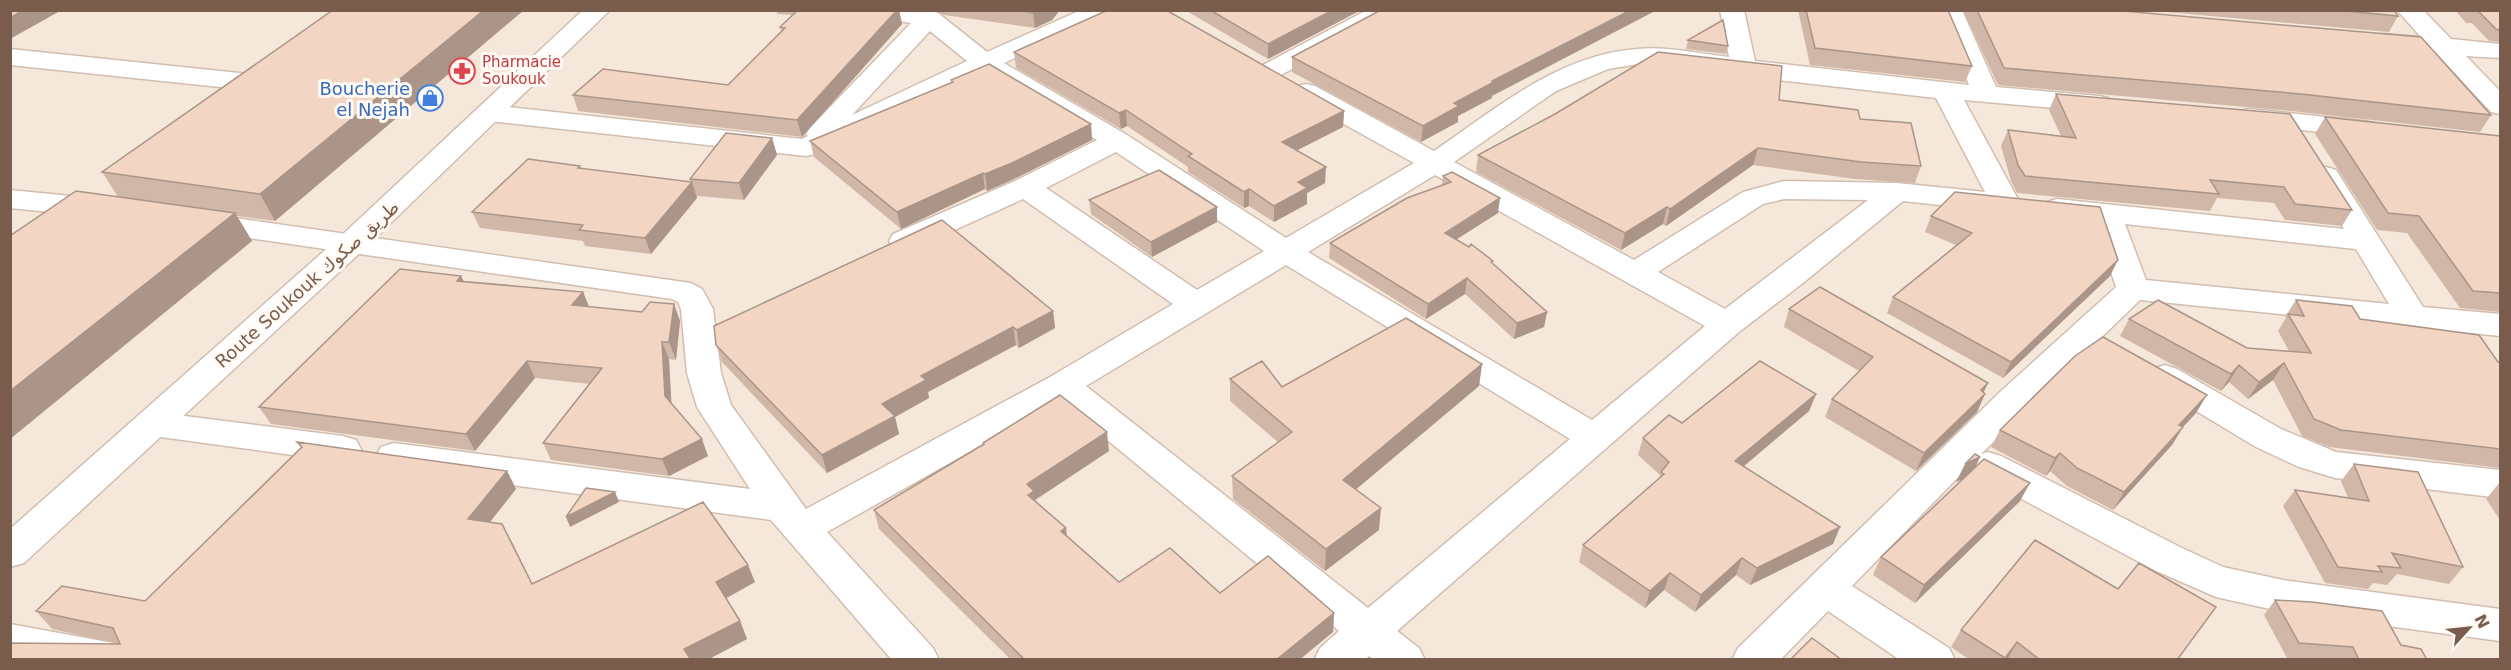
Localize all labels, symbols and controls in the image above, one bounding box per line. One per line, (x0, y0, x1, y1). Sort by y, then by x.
place label: Pharmacie Soukouk (482, 53, 561, 88)
pharmacy icon: Pharmacie Soukouk (447, 56, 477, 86)
place label: Boucherie el Nejah (319, 78, 410, 120)
shop icon: Boucherie el Nejah (415, 83, 445, 113)
street label: Route Soukouk طريق صكوك (211, 196, 404, 373)
north arrow (2439, 598, 2499, 658)
text: N (2470, 611, 2493, 632)

